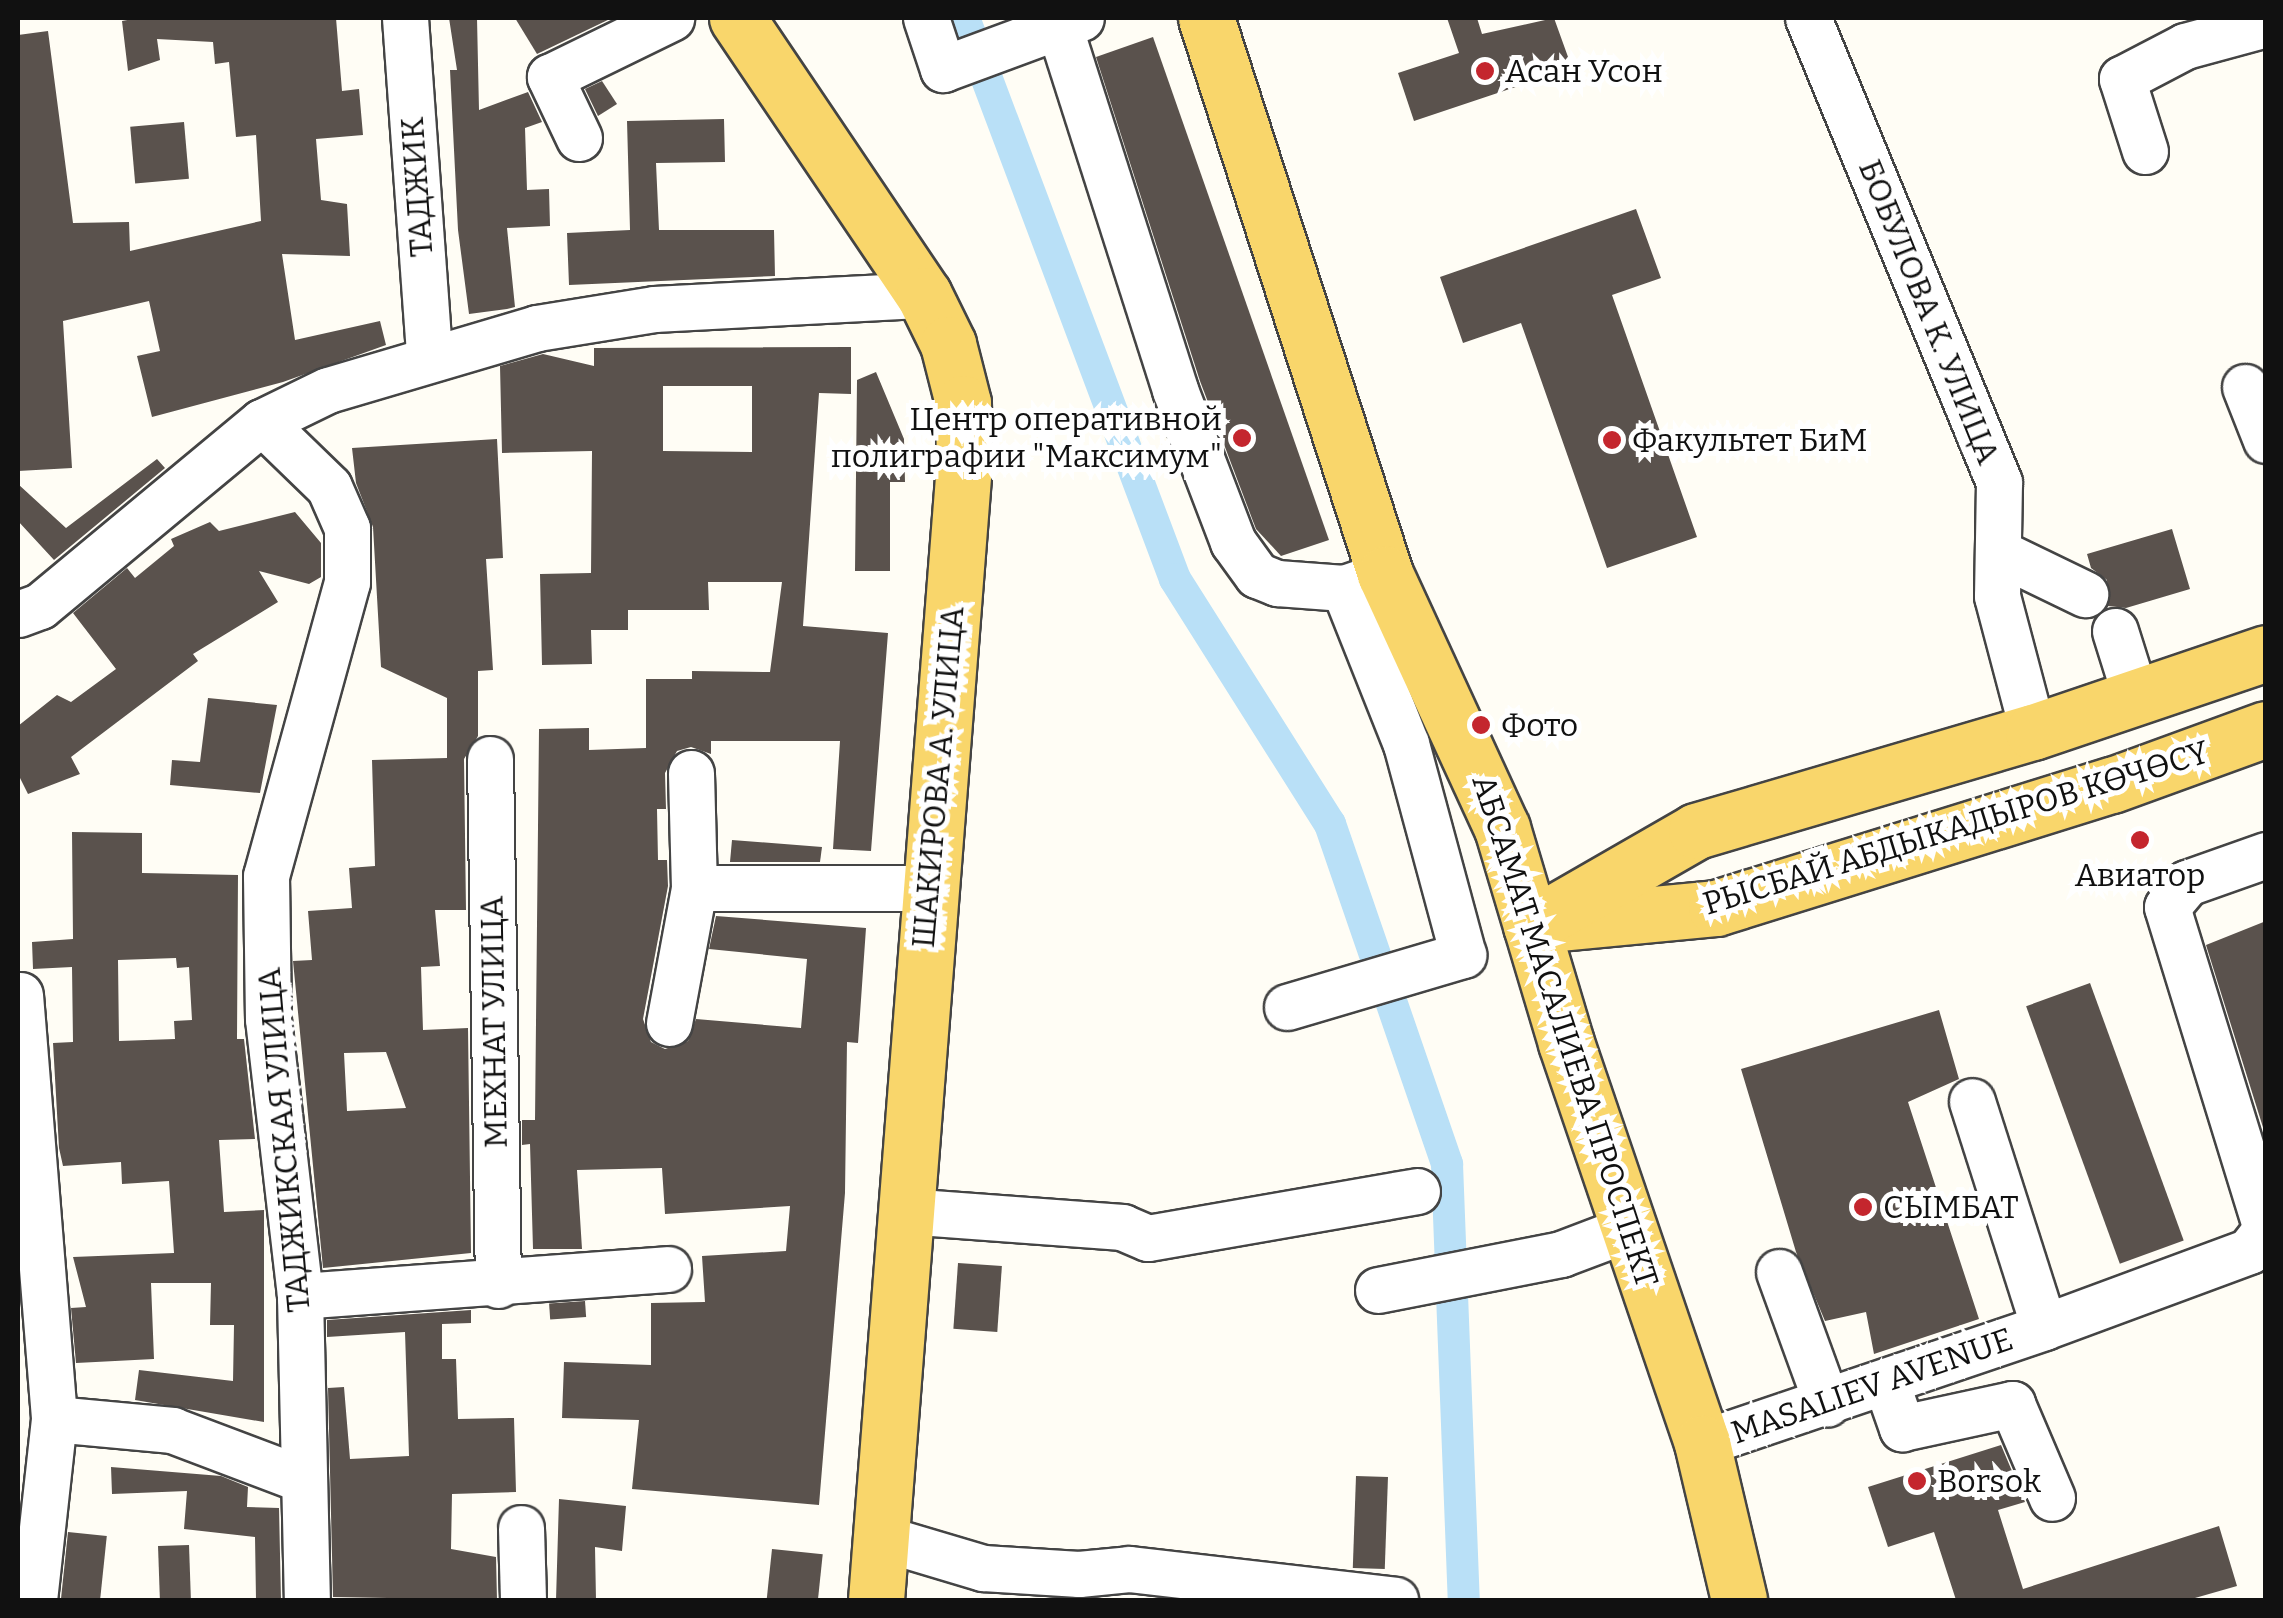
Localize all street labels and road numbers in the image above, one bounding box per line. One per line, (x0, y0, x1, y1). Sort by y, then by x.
street label: ТАДЖИК (393, 116, 441, 258)
street label: БОБУЛОВА К. УЛИЦА (1850, 154, 2008, 470)
street label: ШАКИРОВА А. УЛИЦА (904, 605, 972, 949)
street label: РЫСБАЙ АБДЫКАДЫРОВ КӨЧӨСҮ (1699, 733, 2213, 923)
street label: АБСАМАТ МАСАЛИЕВА ПРОСПЕКТ (1464, 770, 1666, 1292)
street label: МЕХНАТ УЛИЦА (473, 896, 515, 1148)
street label: ТАДЖИКСКАЯ УЛИЦА (250, 966, 318, 1314)
street label: MASALIEV AVENUE (1726, 1320, 2018, 1452)

